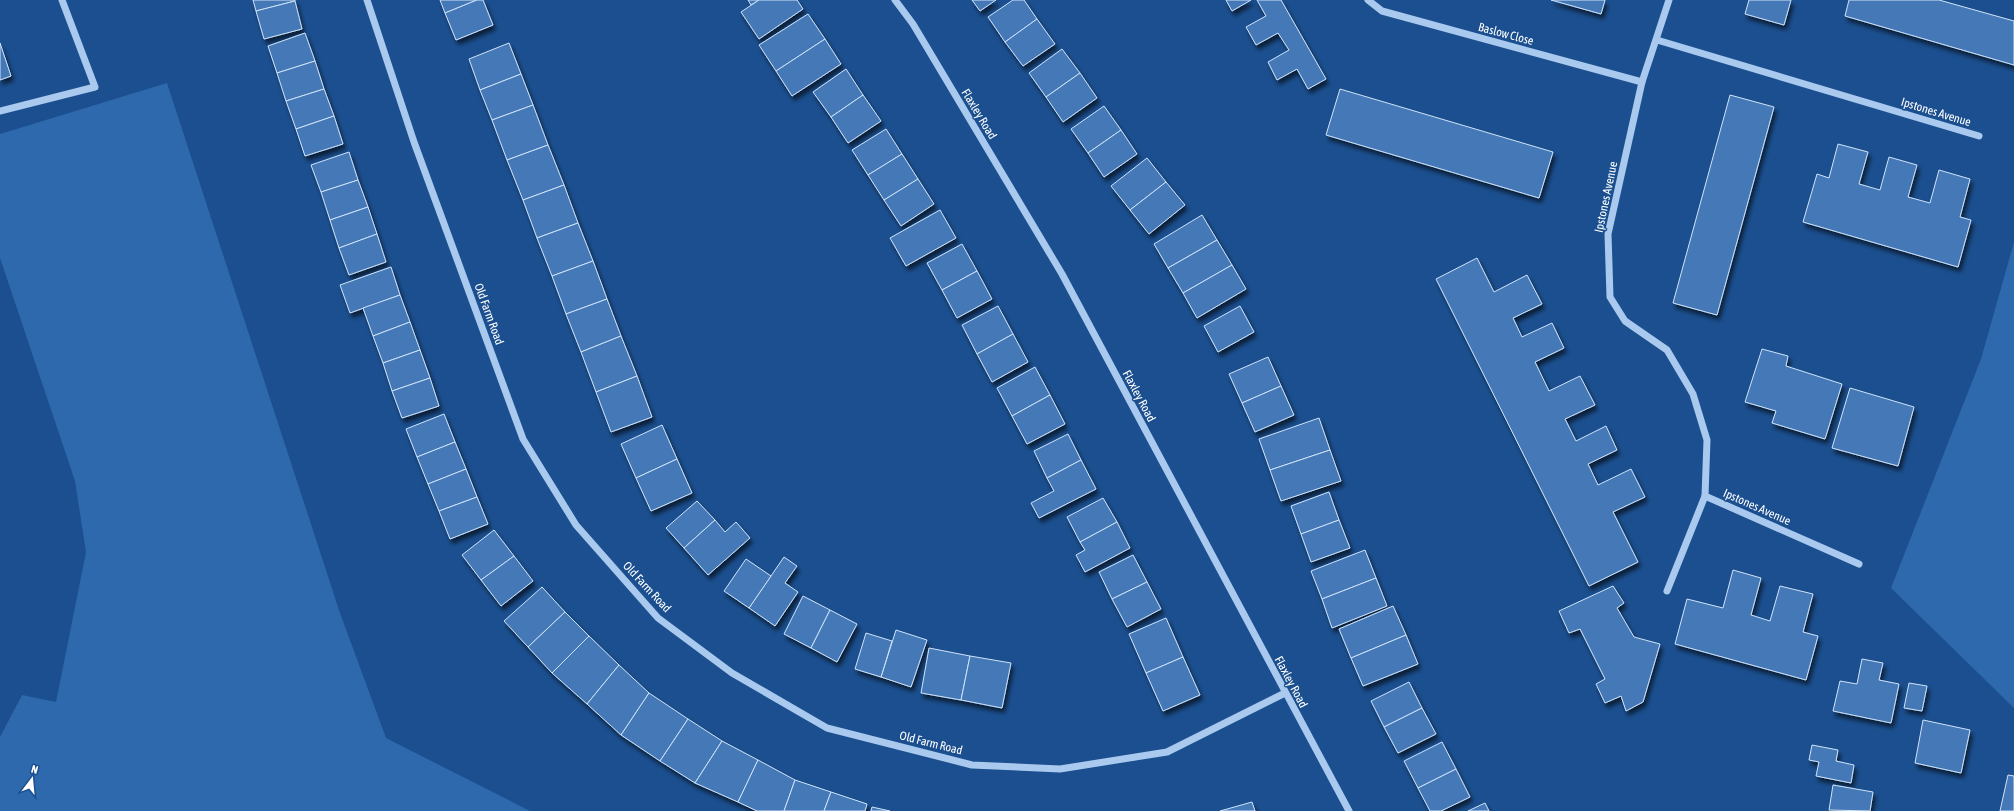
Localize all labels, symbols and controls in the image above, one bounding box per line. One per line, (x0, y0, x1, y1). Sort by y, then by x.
street label: Baslow Close (1477, 20, 1535, 48)
street label: Flaxley Road (958, 86, 1000, 142)
street label: Ipstones Avenue (1899, 95, 1973, 129)
street label: Ipstones Avenue (1592, 160, 1620, 234)
street label: Old Farm Road (471, 281, 507, 347)
street label: Flaxley Road (1120, 368, 1158, 424)
street label: Ipstones Avenue (1721, 486, 1793, 528)
street label: Old Farm Road (620, 559, 674, 615)
street label: Flaxley Road (1272, 654, 1310, 710)
street label: Old Farm Road (898, 728, 964, 758)
north arrow (12, 759, 52, 799)
text: N (30, 763, 40, 776)

